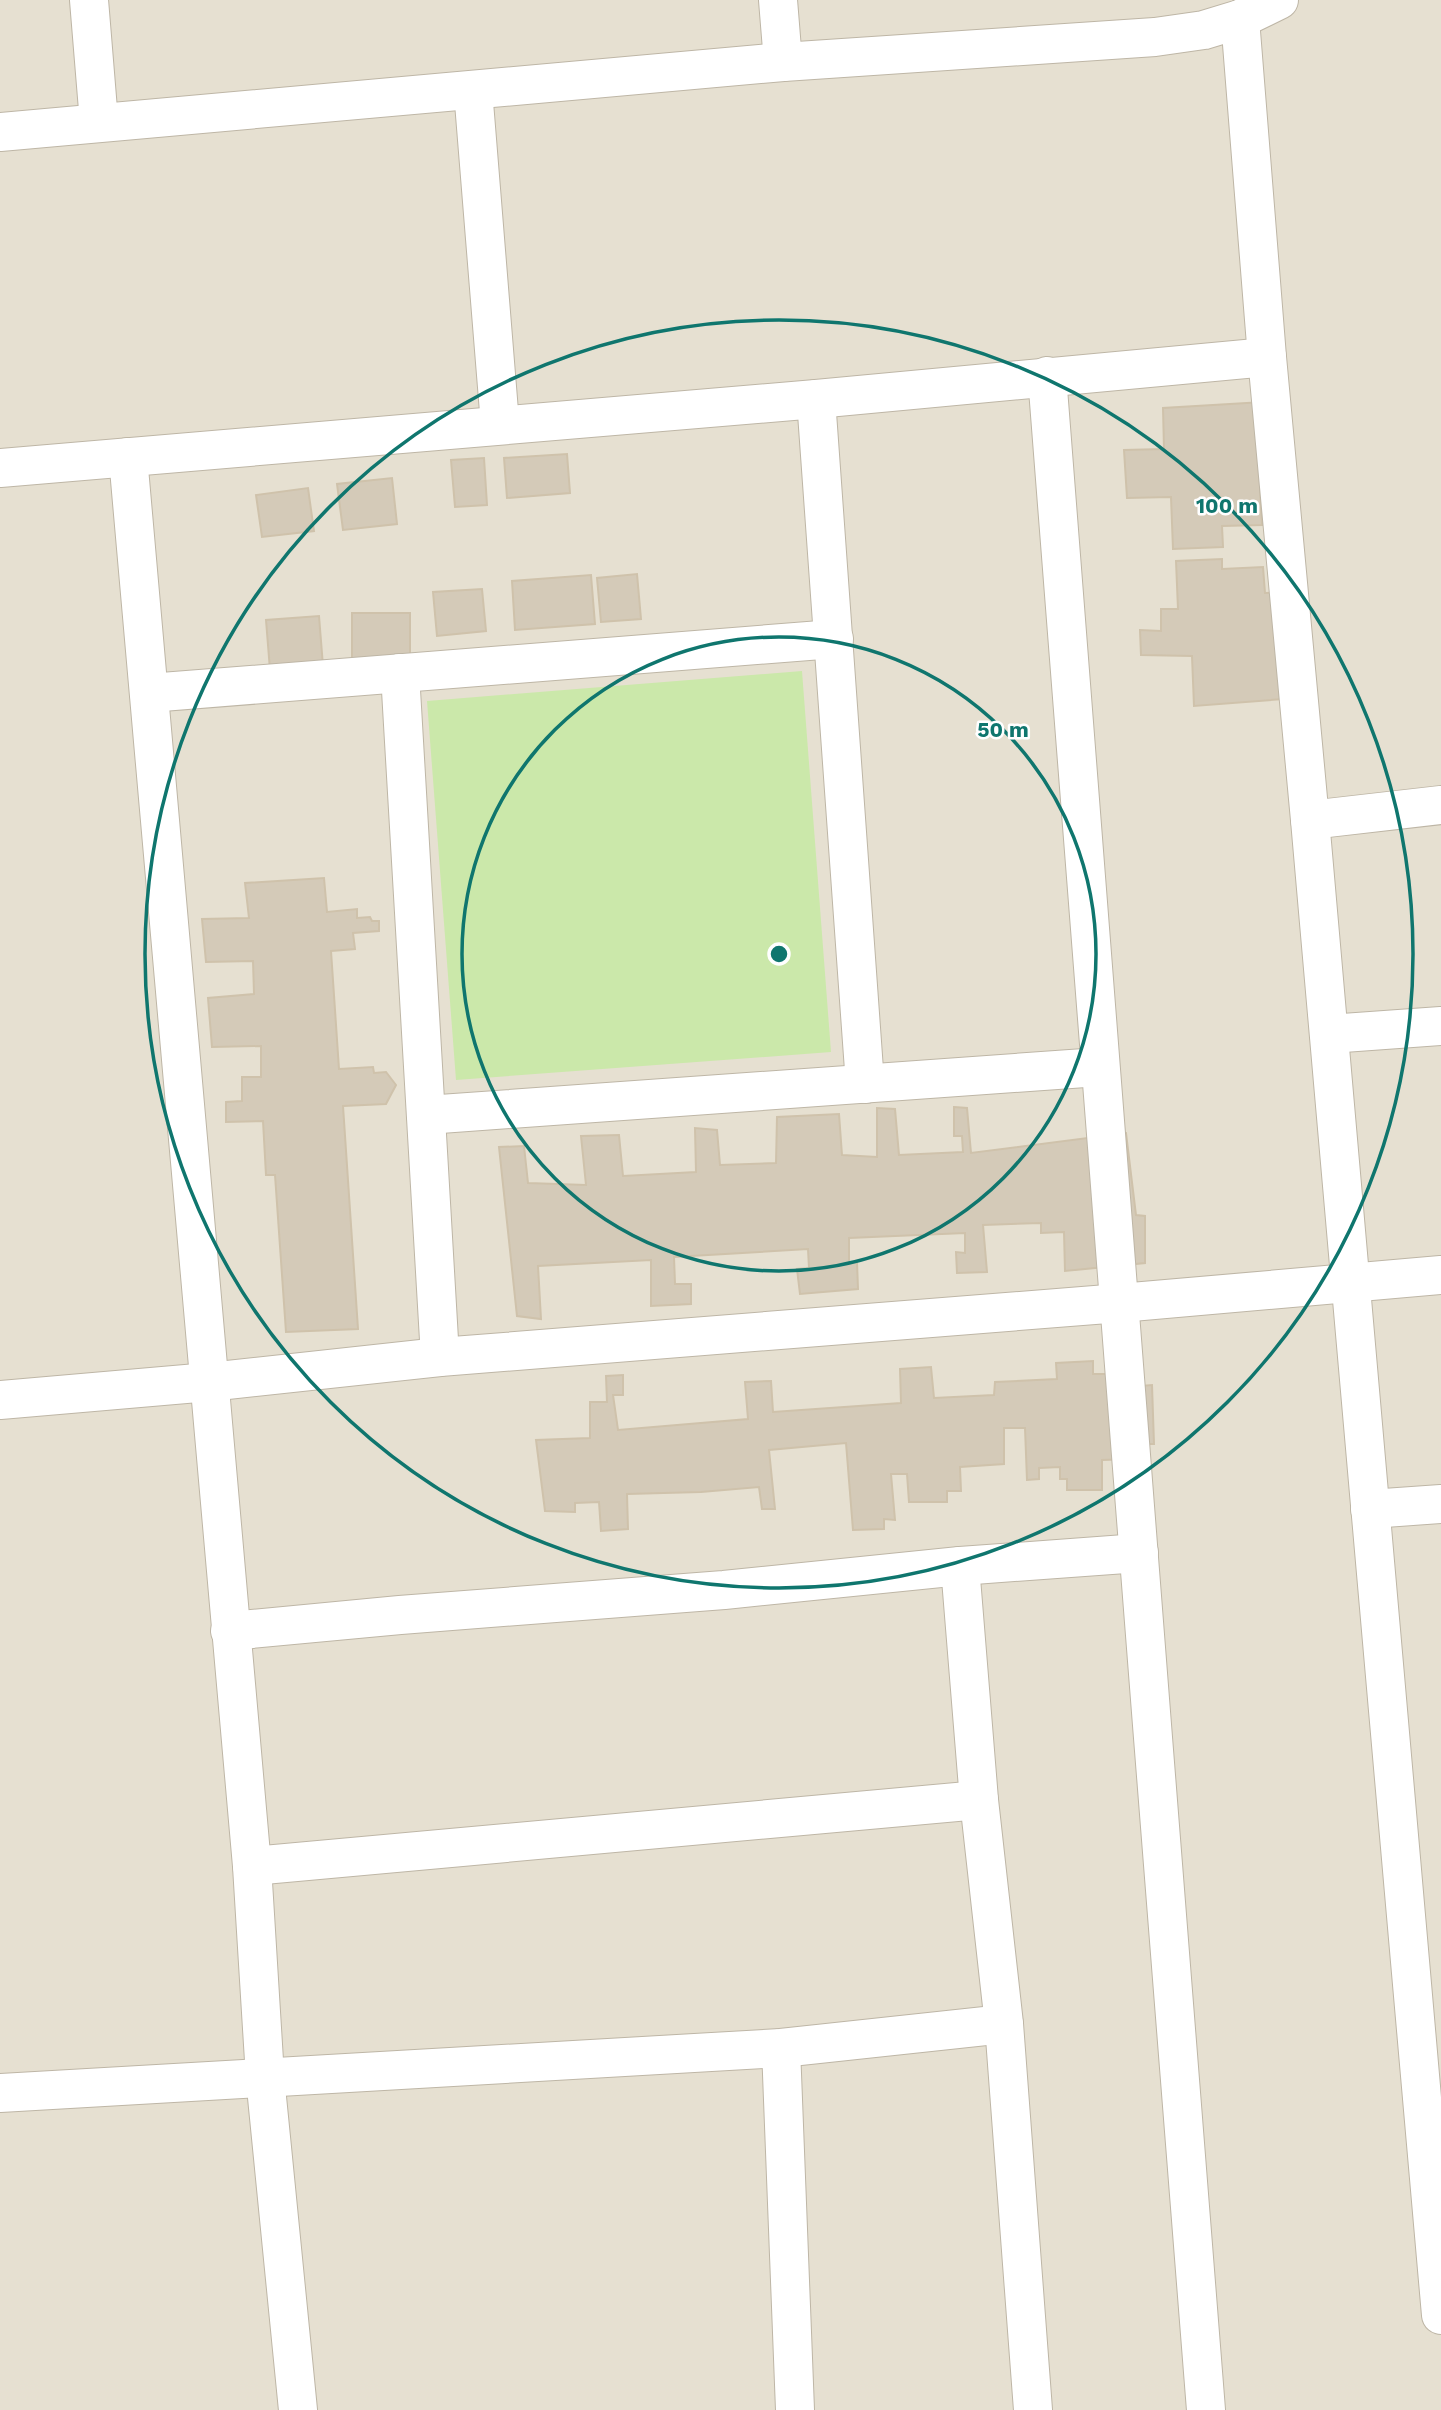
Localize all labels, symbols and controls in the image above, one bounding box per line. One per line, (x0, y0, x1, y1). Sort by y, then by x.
text: 100 m (1196, 493, 1258, 518)
text: 50 m (977, 717, 1029, 742)
centre of rings (767, 942, 791, 966)

